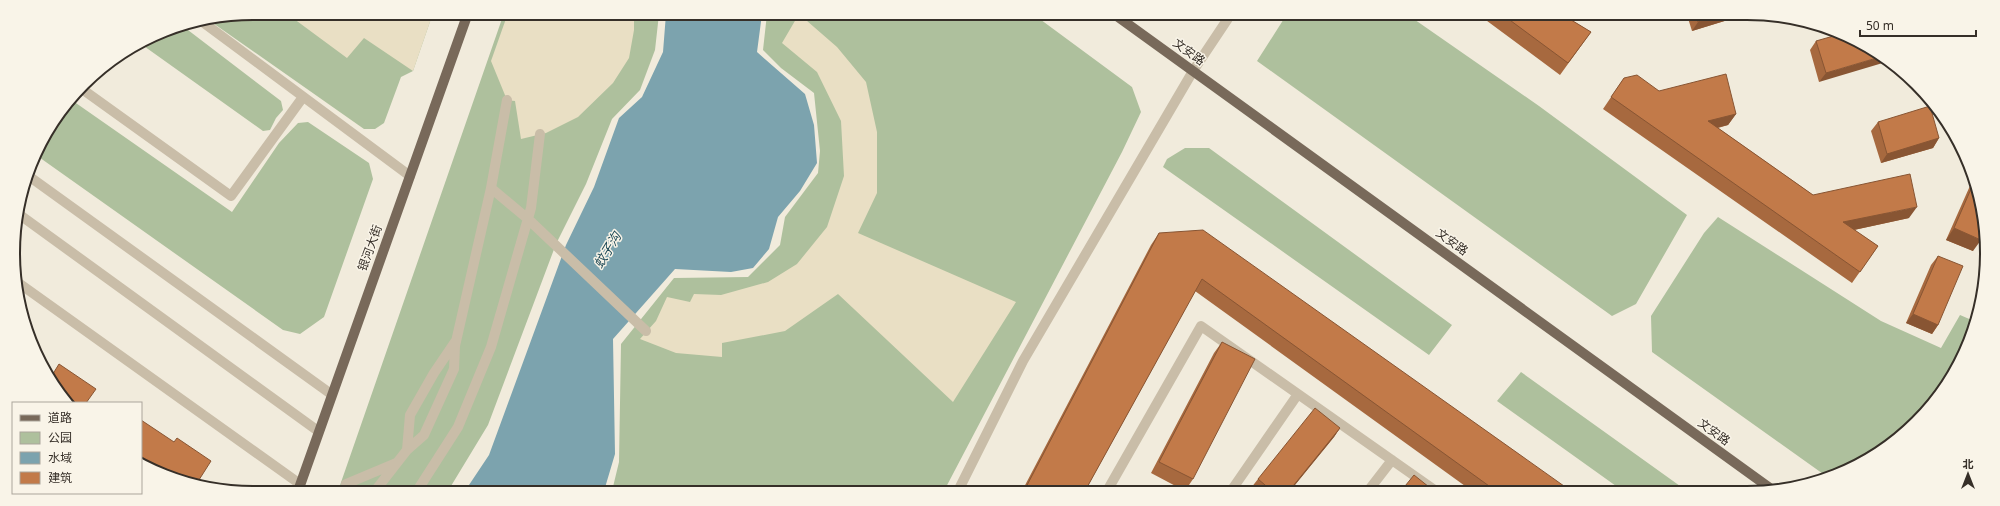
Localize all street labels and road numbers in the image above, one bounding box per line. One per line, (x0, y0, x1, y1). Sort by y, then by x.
street label: 文安路 (1170, 34, 1209, 69)
street label: 银河大街 (353, 222, 386, 273)
street label: 文安路 (1433, 224, 1472, 259)
street label: 文安路 (1695, 414, 1734, 449)

